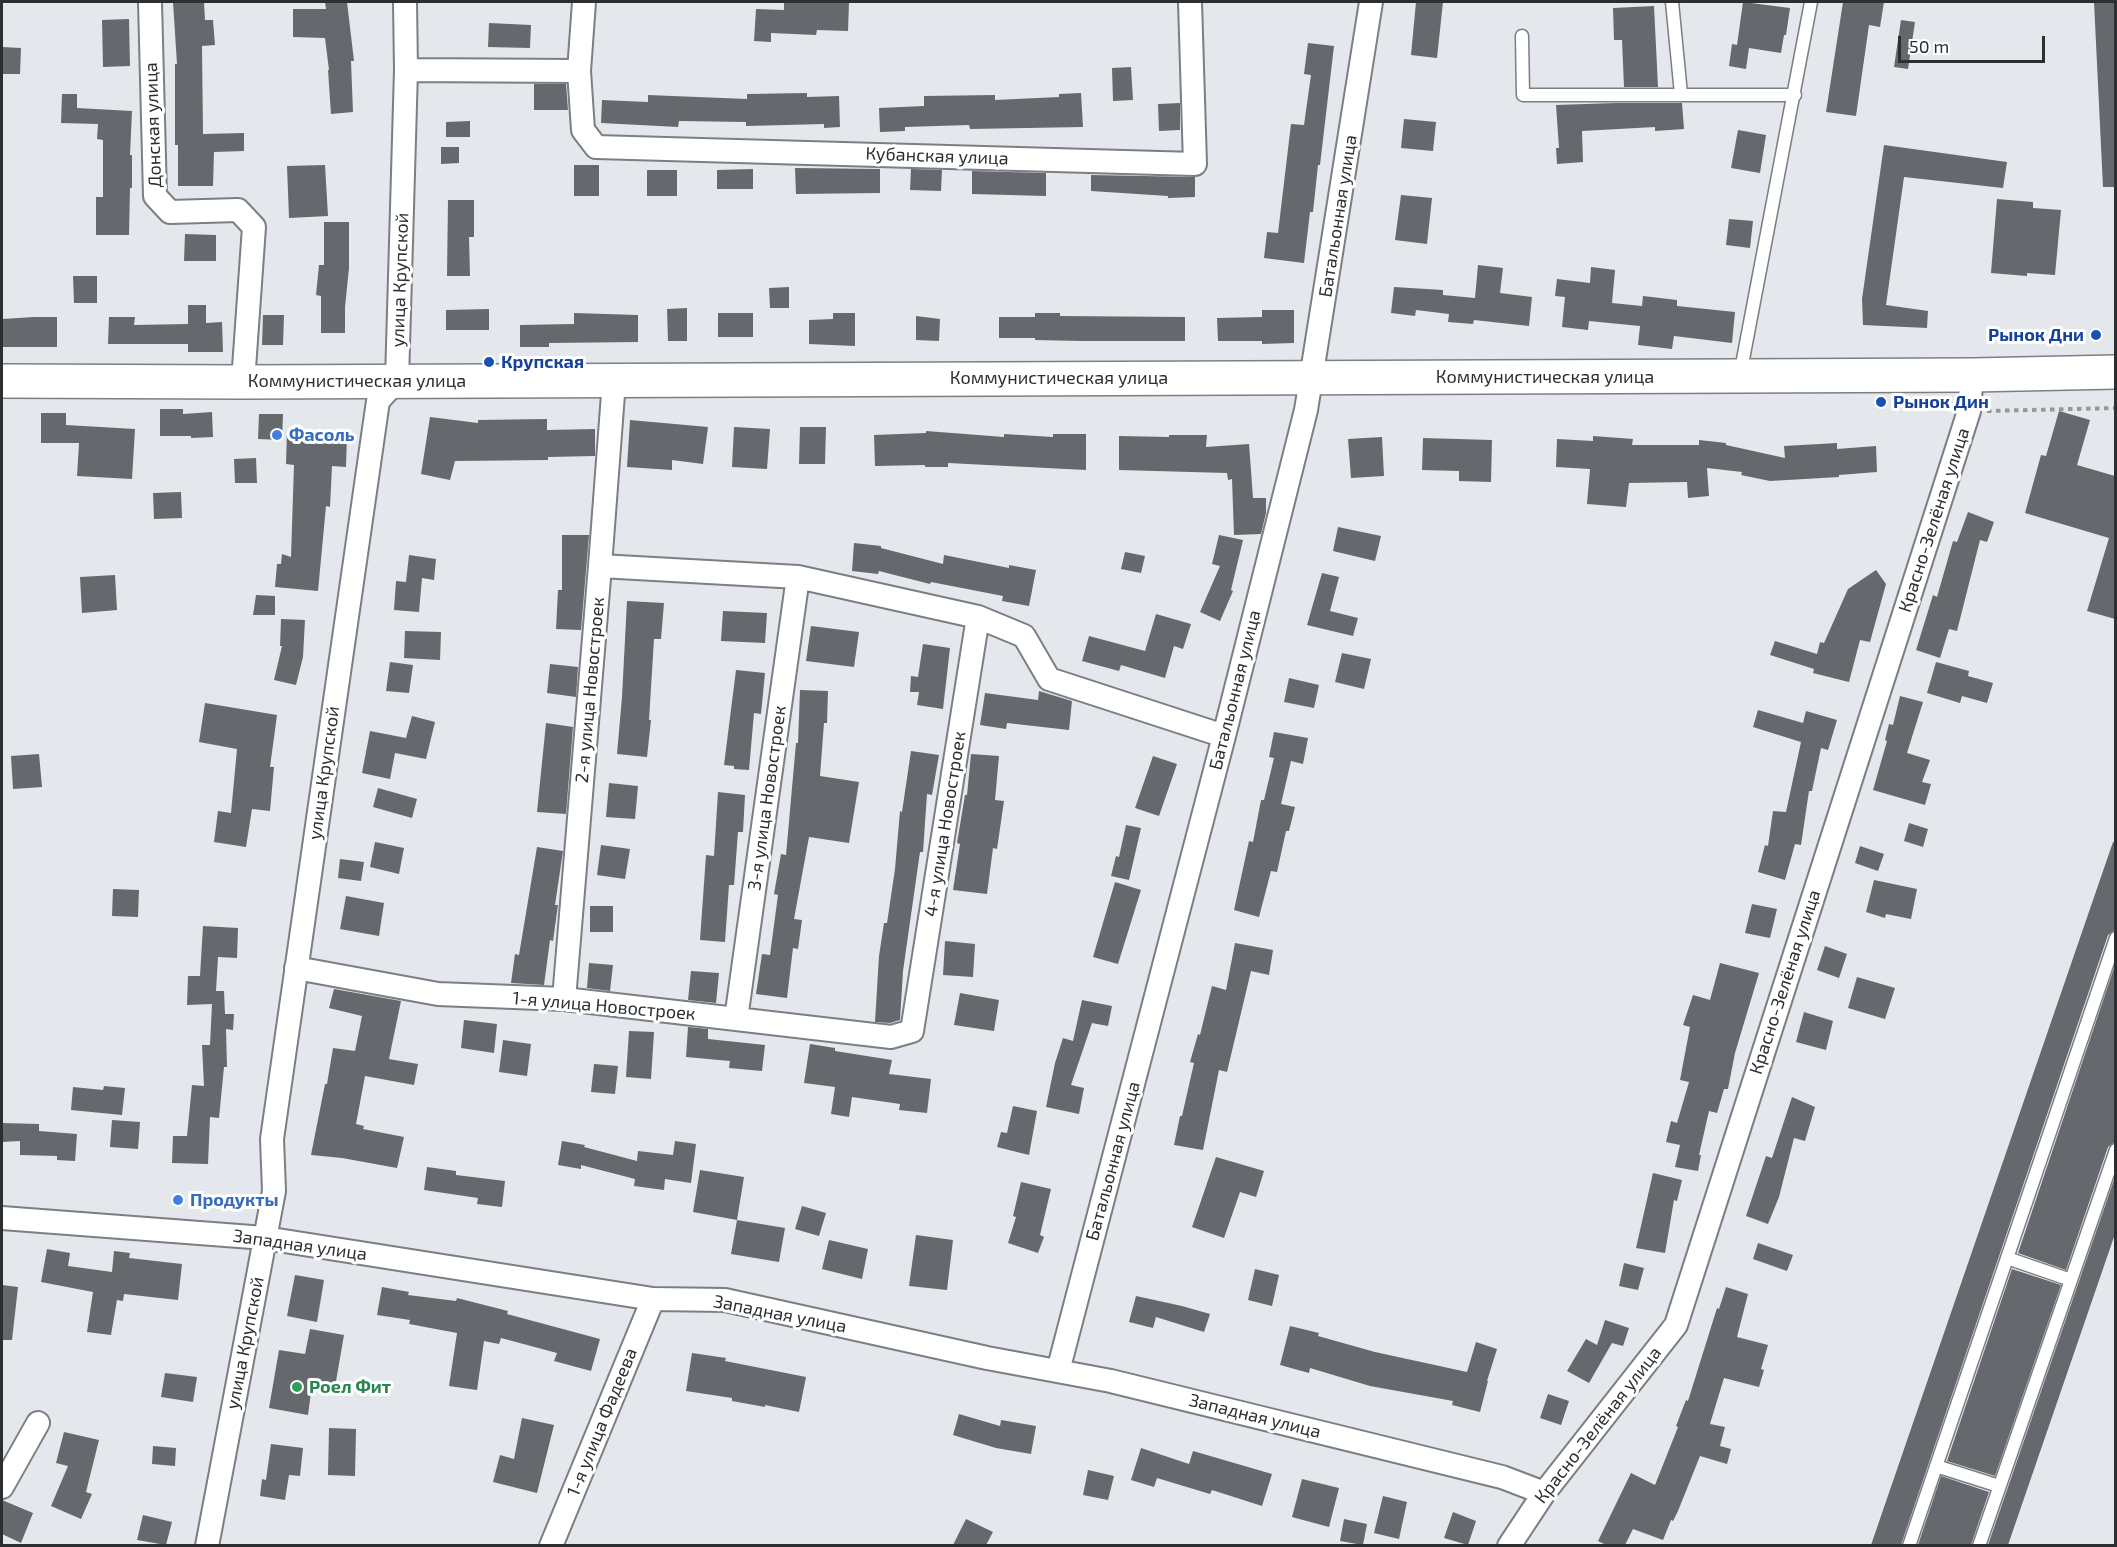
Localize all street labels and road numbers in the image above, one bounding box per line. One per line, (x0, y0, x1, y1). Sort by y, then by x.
street label: Донская улица (140, 62, 166, 188)
street label: Батальонная улица (1314, 133, 1362, 299)
street label: Кубанская улица (865, 143, 1009, 169)
street label: улица Крупской (387, 212, 413, 348)
street label: Коммунистическая улица (1436, 366, 1654, 388)
street label: Коммунистическая улица (950, 367, 1168, 389)
street label: Коммунистическая улица (248, 370, 466, 392)
street label: Красно-Зелёная улица (1894, 425, 1974, 615)
street label: 2-я улица Новостроек (571, 596, 609, 784)
street label: Батальонная улица (1205, 608, 1265, 772)
street label: 3-я улица Новостроек (743, 704, 791, 892)
street label: улица Крупской (304, 705, 344, 841)
street label: 4-я улица Новостроек (920, 730, 970, 918)
street label: Красно-Зелёная улица (1745, 887, 1825, 1077)
street label: 1-я улица Новостроек (512, 987, 696, 1025)
street label: Батальонная улица (1081, 1079, 1145, 1243)
street label: Западная улица (232, 1225, 368, 1265)
street label: улица Крупской (222, 1275, 268, 1411)
street label: Западная улица (712, 1291, 848, 1337)
street label: Красно-Зелёная улица (1530, 1342, 1666, 1508)
street label: 1-я улица Фадеева (562, 1345, 642, 1499)
street label: Западная улица (1187, 1389, 1323, 1443)

